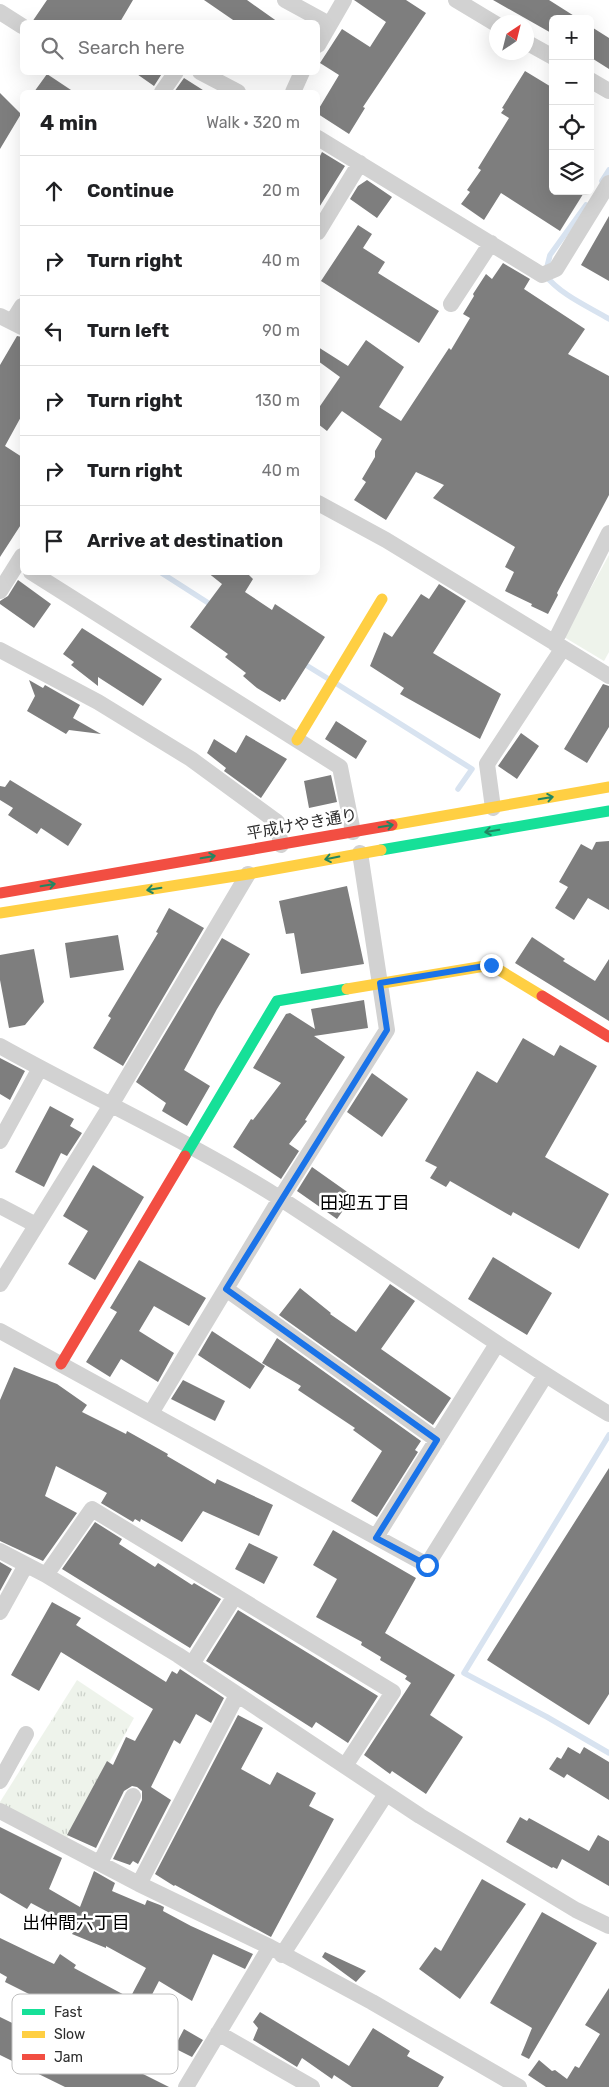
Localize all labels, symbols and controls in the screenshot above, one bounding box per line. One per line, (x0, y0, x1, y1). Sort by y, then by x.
north arrow (489, 15, 534, 60)
map controls (549, 15, 594, 195)
button: + (549, 15, 594, 60)
search box (20, 20, 320, 75)
icon: search (38, 34, 66, 62)
text: Search here (78, 36, 185, 59)
button: − (549, 60, 594, 105)
button: locate (549, 105, 594, 150)
text: 4 min (40, 110, 98, 135)
text: Walk · 320 m (206, 113, 300, 132)
button: layers (549, 150, 594, 195)
icon: ahead (40, 177, 68, 205)
text: Continue (87, 179, 174, 202)
text: 20 m (262, 181, 300, 200)
icon: right (40, 247, 68, 275)
text: Turn right (87, 249, 182, 272)
text: 40 m (262, 251, 300, 270)
icon: left (40, 317, 68, 345)
text: Turn left (87, 319, 169, 342)
text: 90 m (262, 321, 300, 340)
icon: right (40, 387, 68, 415)
text: Turn right (87, 389, 182, 412)
text: 130 m (255, 391, 300, 410)
icon: right (40, 457, 68, 485)
text: Turn right (87, 459, 182, 482)
text: 40 m (262, 461, 300, 480)
icon: arrive (40, 527, 68, 555)
text: Arrive at destination (87, 529, 283, 552)
one-way arrow (537, 793, 553, 803)
street label: 平成けやき通り (245, 805, 359, 843)
one-way arrow (377, 821, 393, 831)
one-way arrow (484, 826, 500, 836)
one-way arrow (200, 852, 216, 862)
one-way arrow (324, 854, 340, 863)
one-way arrow (40, 879, 56, 889)
one-way arrow (147, 884, 163, 894)
route end (480, 954, 503, 977)
district label: 田迎五丁目 (320, 1192, 410, 1214)
route start (416, 1554, 439, 1577)
district label: 出仲間六丁目 (22, 1912, 130, 1934)
legend (12, 1994, 178, 2074)
text: Fast (54, 2004, 83, 2021)
text: Slow (54, 2026, 85, 2043)
text: Jam (54, 2049, 83, 2066)

